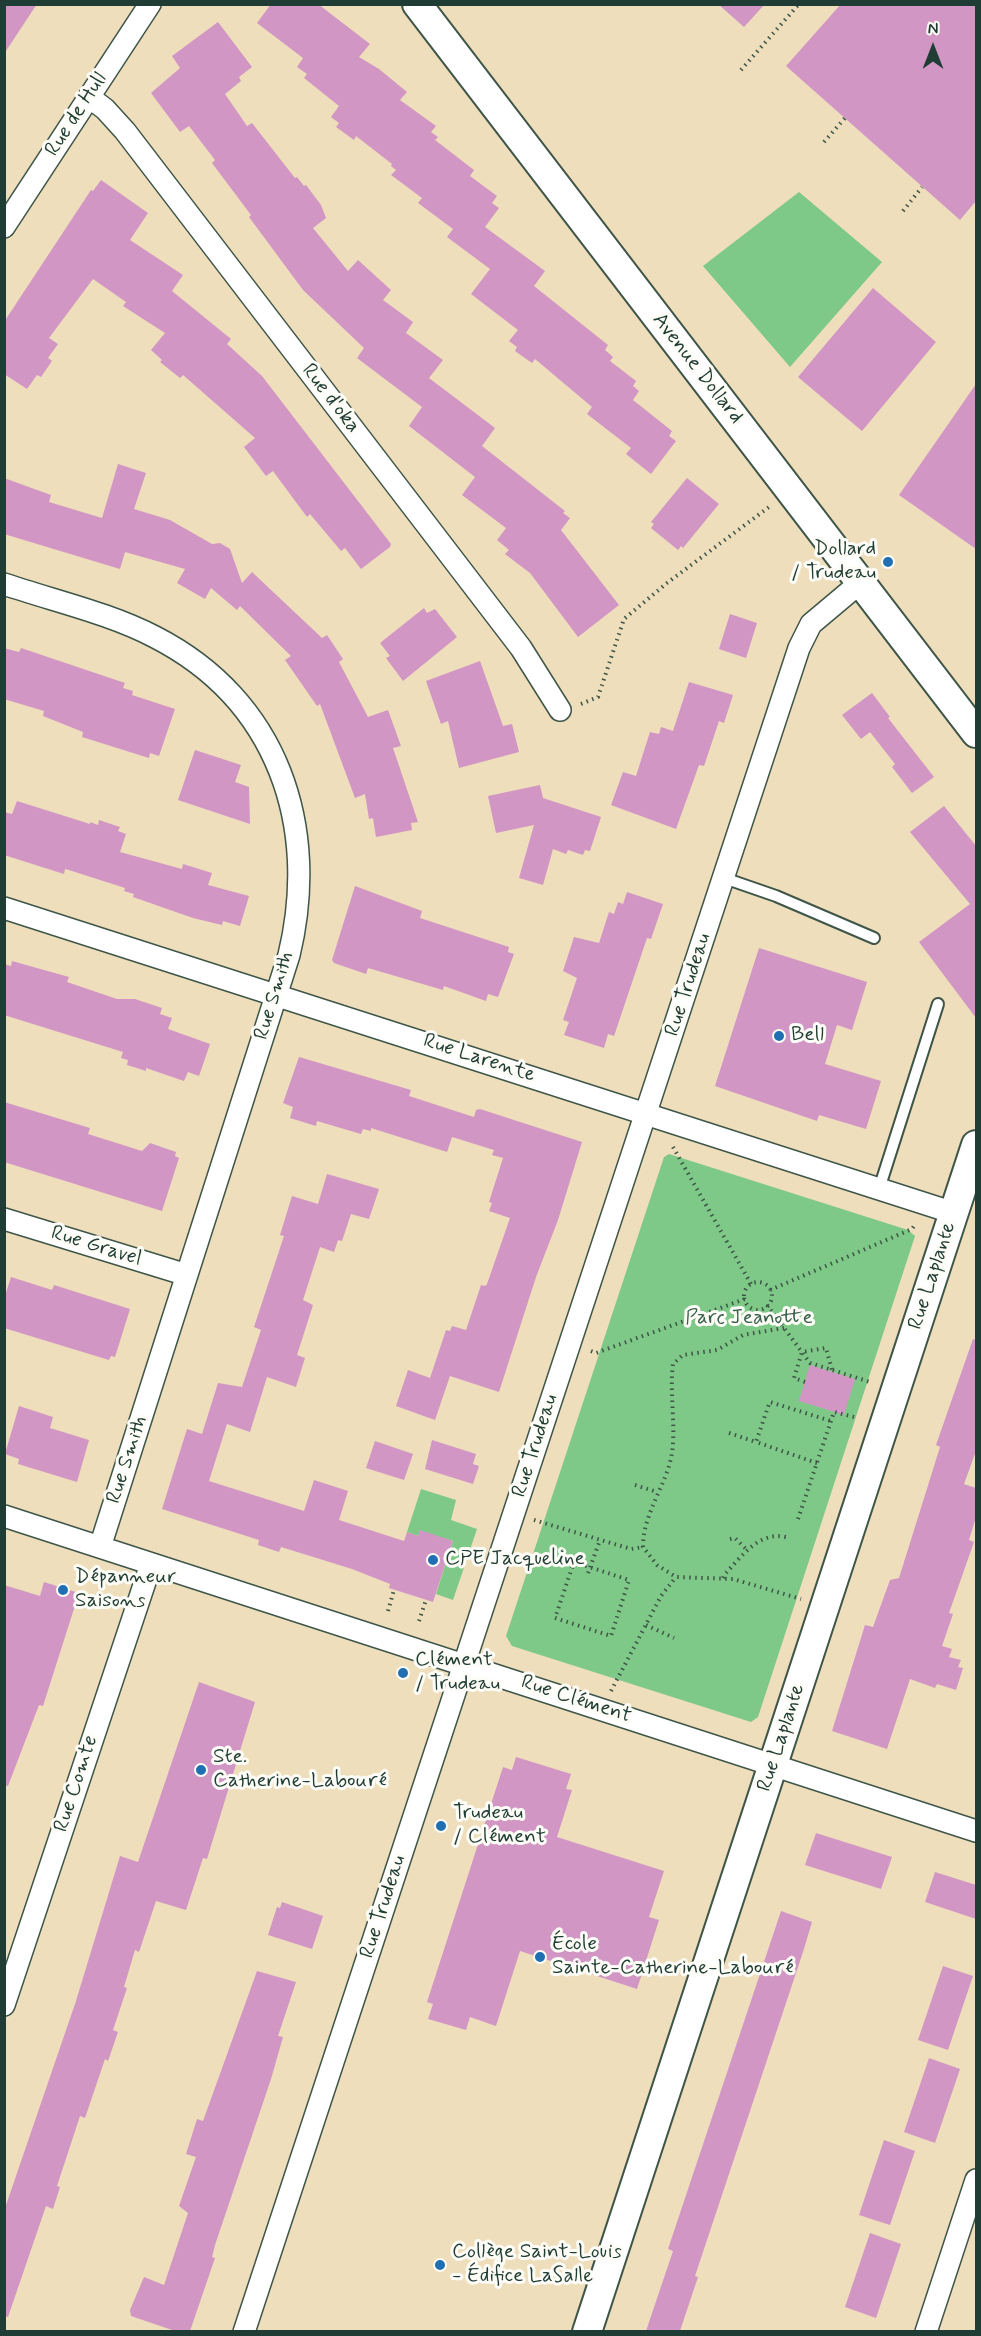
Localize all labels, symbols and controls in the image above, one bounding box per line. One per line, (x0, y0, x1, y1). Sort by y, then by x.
north arrow (903, 18, 963, 78)
text: N (928, 19, 938, 40)
street label: Rue de Hull (41, 68, 113, 162)
street label: Avenue Dollard (646, 309, 748, 429)
street label: Rue d'oka (295, 359, 365, 439)
place label: Dollard / Trudeau (791, 537, 876, 587)
marker: Dollard / Trudeau (881, 555, 895, 569)
street label: Rue Trudeau (660, 930, 718, 1040)
street label: Rue Smith (250, 949, 300, 1043)
place label: Bell (791, 1023, 824, 1049)
street label: Rue Larente (420, 1029, 538, 1089)
marker: Bell (772, 1029, 786, 1043)
street label: Rue Laplante (904, 1219, 962, 1333)
street label: Rue Gravel (48, 1221, 144, 1273)
park label: Parc Jeanotte (685, 1306, 813, 1332)
street label: Rue Trudeau (507, 1391, 565, 1501)
street label: Rue Smith (102, 1413, 154, 1507)
place label: CPE Jacqueline (445, 1547, 585, 1573)
marker: CPE Jacqueline (426, 1553, 440, 1567)
place label: Dépanneur Saisons (75, 1565, 176, 1615)
marker: Dépanneur Saisons (56, 1583, 70, 1597)
place label: Clément / Trudeau (415, 1648, 500, 1698)
marker: Clément / Trudeau (396, 1666, 410, 1680)
street label: Rue Clément (518, 1670, 634, 1730)
street label: Rue Laplante (753, 1681, 811, 1795)
street label: Rue Comte (50, 1732, 104, 1836)
place label: Ste. Catherine-Labouré (213, 1745, 387, 1795)
marker: Ste. Catherine-Labouré (194, 1763, 208, 1777)
place label: Trudeau / Clément (453, 1801, 546, 1851)
marker: Trudeau / Clément (434, 1819, 448, 1833)
street label: Rue Trudeau (355, 1852, 413, 1962)
place label: École Sainte-Catherine-Labouré (552, 1932, 794, 1982)
marker: École Sainte-Catherine-Labouré (533, 1950, 547, 1964)
place label: Collège Saint-Louis - Édifice LaSalle (452, 2240, 622, 2290)
marker: Collège Saint-Louis - Édifice LaSalle (433, 2258, 447, 2272)

